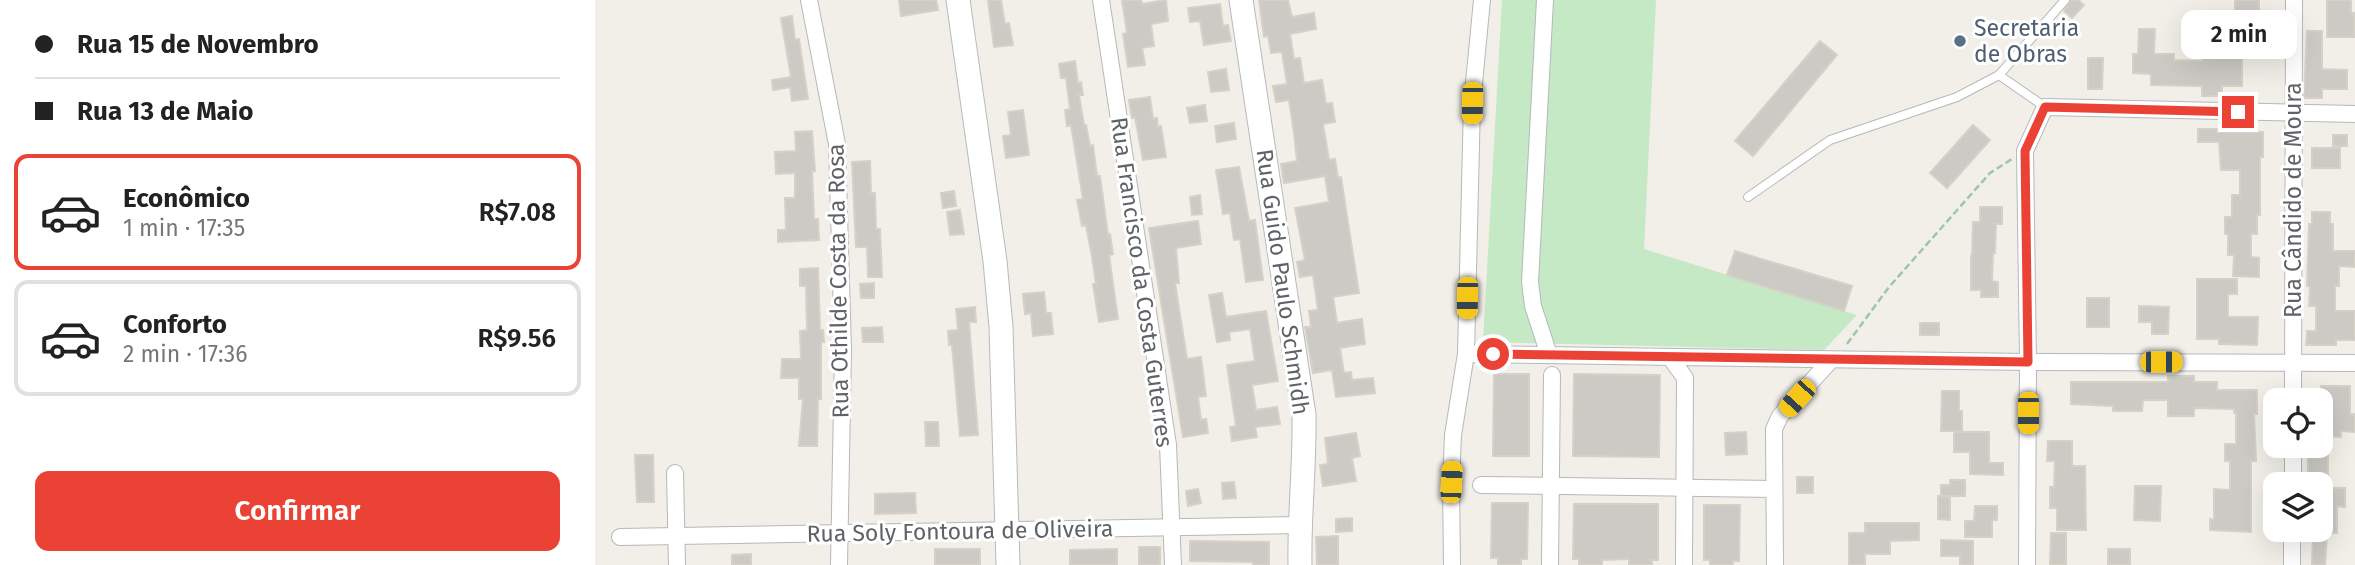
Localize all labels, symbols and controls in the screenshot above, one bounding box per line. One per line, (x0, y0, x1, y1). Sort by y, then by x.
callout: 2 min (2180, 10, 2296, 60)
place label: Secretaria de Obras (1974, 14, 2079, 68)
text: 2 min (2211, 20, 2267, 48)
text: Rua 15 de Novembro (77, 29, 319, 60)
marker: Secretaria de Obras (1952, 33, 1968, 49)
car (1462, 82, 1483, 124)
street label: Rua Cândido de Moura (2279, 82, 2307, 318)
text: Rua 13 de Maio (77, 96, 253, 127)
route end (2222, 96, 2254, 128)
street label: Rua Francisco da Costa Guterres (1105, 115, 1179, 449)
street label: Rua Othilde Costa da Rosa (822, 143, 854, 419)
street label: Rua Guido Paulo Schmidh (1250, 147, 1316, 417)
icon: car (39, 181, 102, 244)
text: Econômico (123, 183, 250, 214)
text: R$7.08 (479, 197, 556, 228)
text: 1 min · 17:35 (123, 214, 245, 242)
car (1457, 277, 1478, 319)
icon: car (39, 307, 102, 370)
text: Conforto (123, 309, 227, 340)
text: R$9.56 (477, 323, 556, 354)
route start (1477, 338, 1509, 370)
text: 2 min · 17:36 (123, 340, 248, 368)
car (2141, 352, 2183, 373)
car (1776, 375, 1819, 421)
map controls (2263, 388, 2333, 542)
button: locate (2263, 388, 2333, 458)
car (2018, 392, 2039, 434)
car (1440, 460, 1463, 504)
button: Confirmar (35, 471, 560, 551)
button: layers (2263, 472, 2333, 542)
street label: Rua Soly Fontoura de Oliveira (806, 514, 1114, 548)

